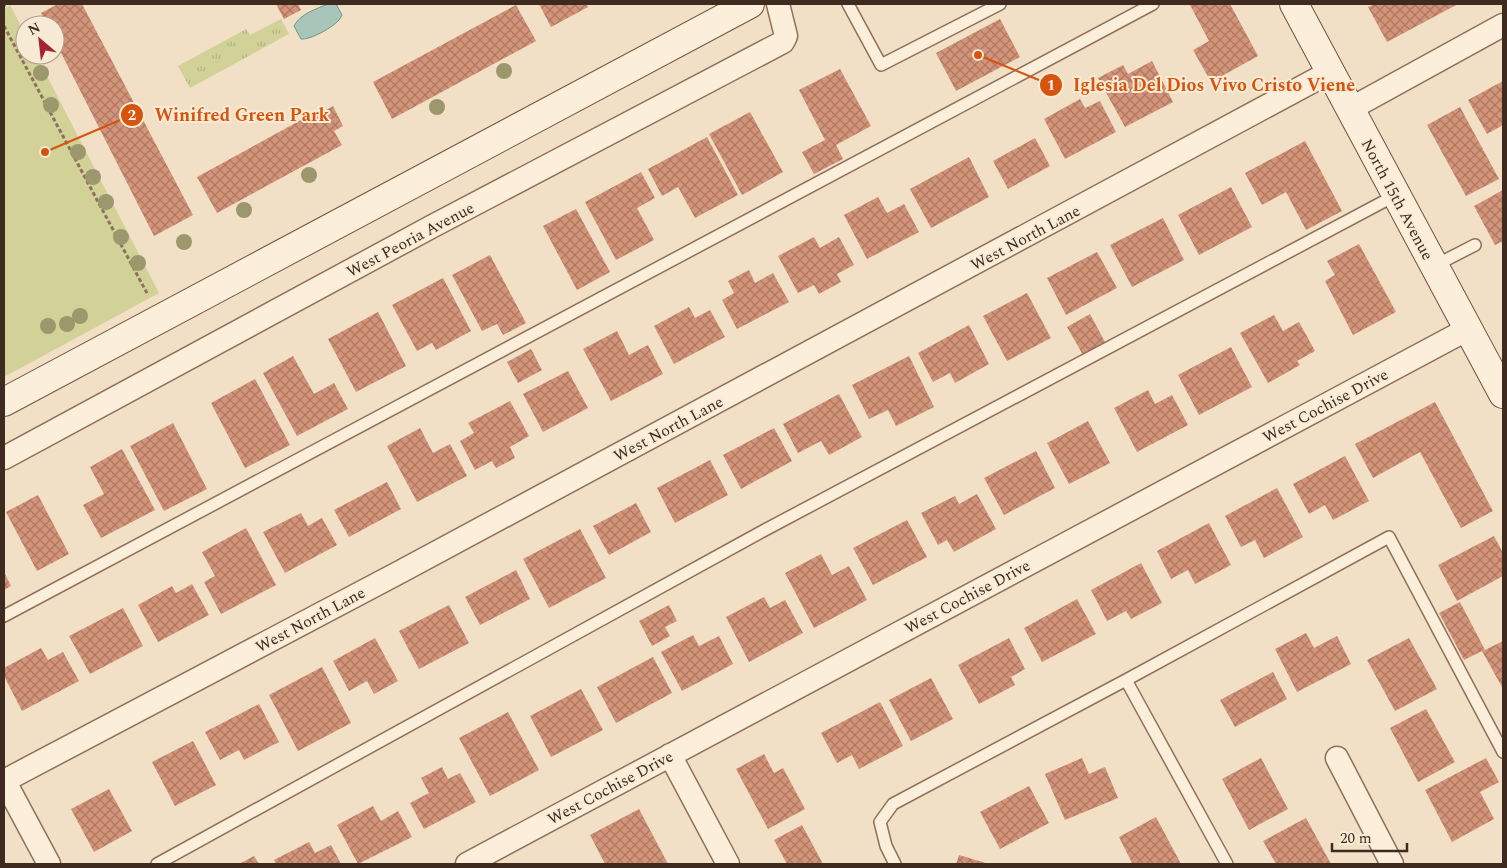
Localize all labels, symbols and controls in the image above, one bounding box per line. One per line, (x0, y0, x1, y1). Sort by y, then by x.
north arrow (15, 15, 65, 65)
text: N (24, 17, 44, 41)
callout: Iglesia Del Dios Vivo Cristo Viene (1038, 69, 1366, 102)
text: Iglesia Del Dios Vivo Cristo Viene (1073, 72, 1355, 99)
text: 1 (1047, 74, 1055, 97)
callout: Winifred Green Park (120, 98, 339, 131)
text: Winifred Green Park (155, 102, 330, 129)
text: 2 (128, 104, 136, 127)
street label: North 15th Avenue (1355, 134, 1439, 265)
street label: West Peoria Avenue (342, 196, 479, 284)
street label: West North Lane (966, 199, 1085, 277)
street label: West Cochise Drive (1258, 363, 1393, 449)
street label: West North Lane (609, 390, 728, 468)
street label: West Cochise Drive (900, 554, 1035, 640)
street label: West North Lane (251, 581, 370, 659)
street label: West Cochise Drive (543, 745, 678, 831)
scale bar (1332, 820, 1407, 852)
text: 20 m (1340, 827, 1372, 850)

